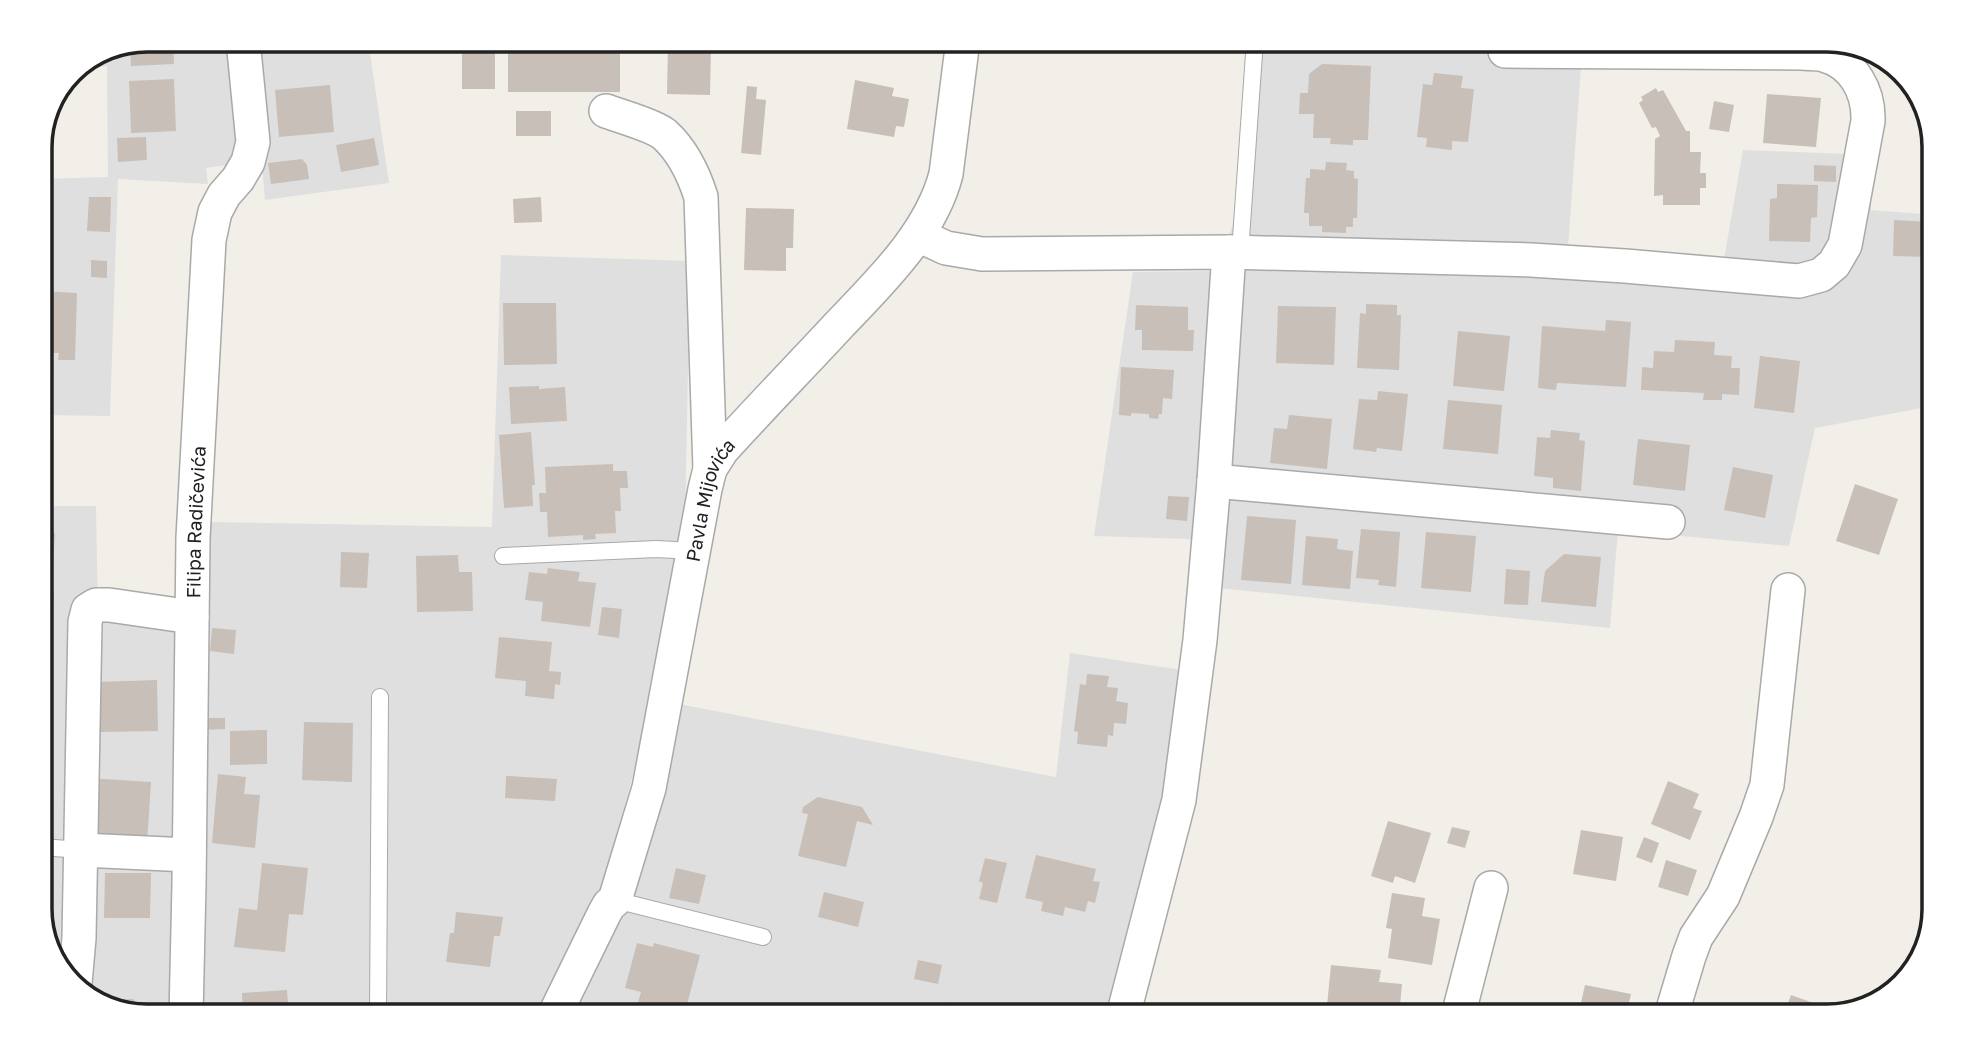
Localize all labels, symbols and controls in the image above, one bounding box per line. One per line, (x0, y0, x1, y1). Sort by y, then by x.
street label: Pavla Mijovića (680, 433, 739, 563)
street label: Filipa Radičevića (181, 445, 209, 599)

